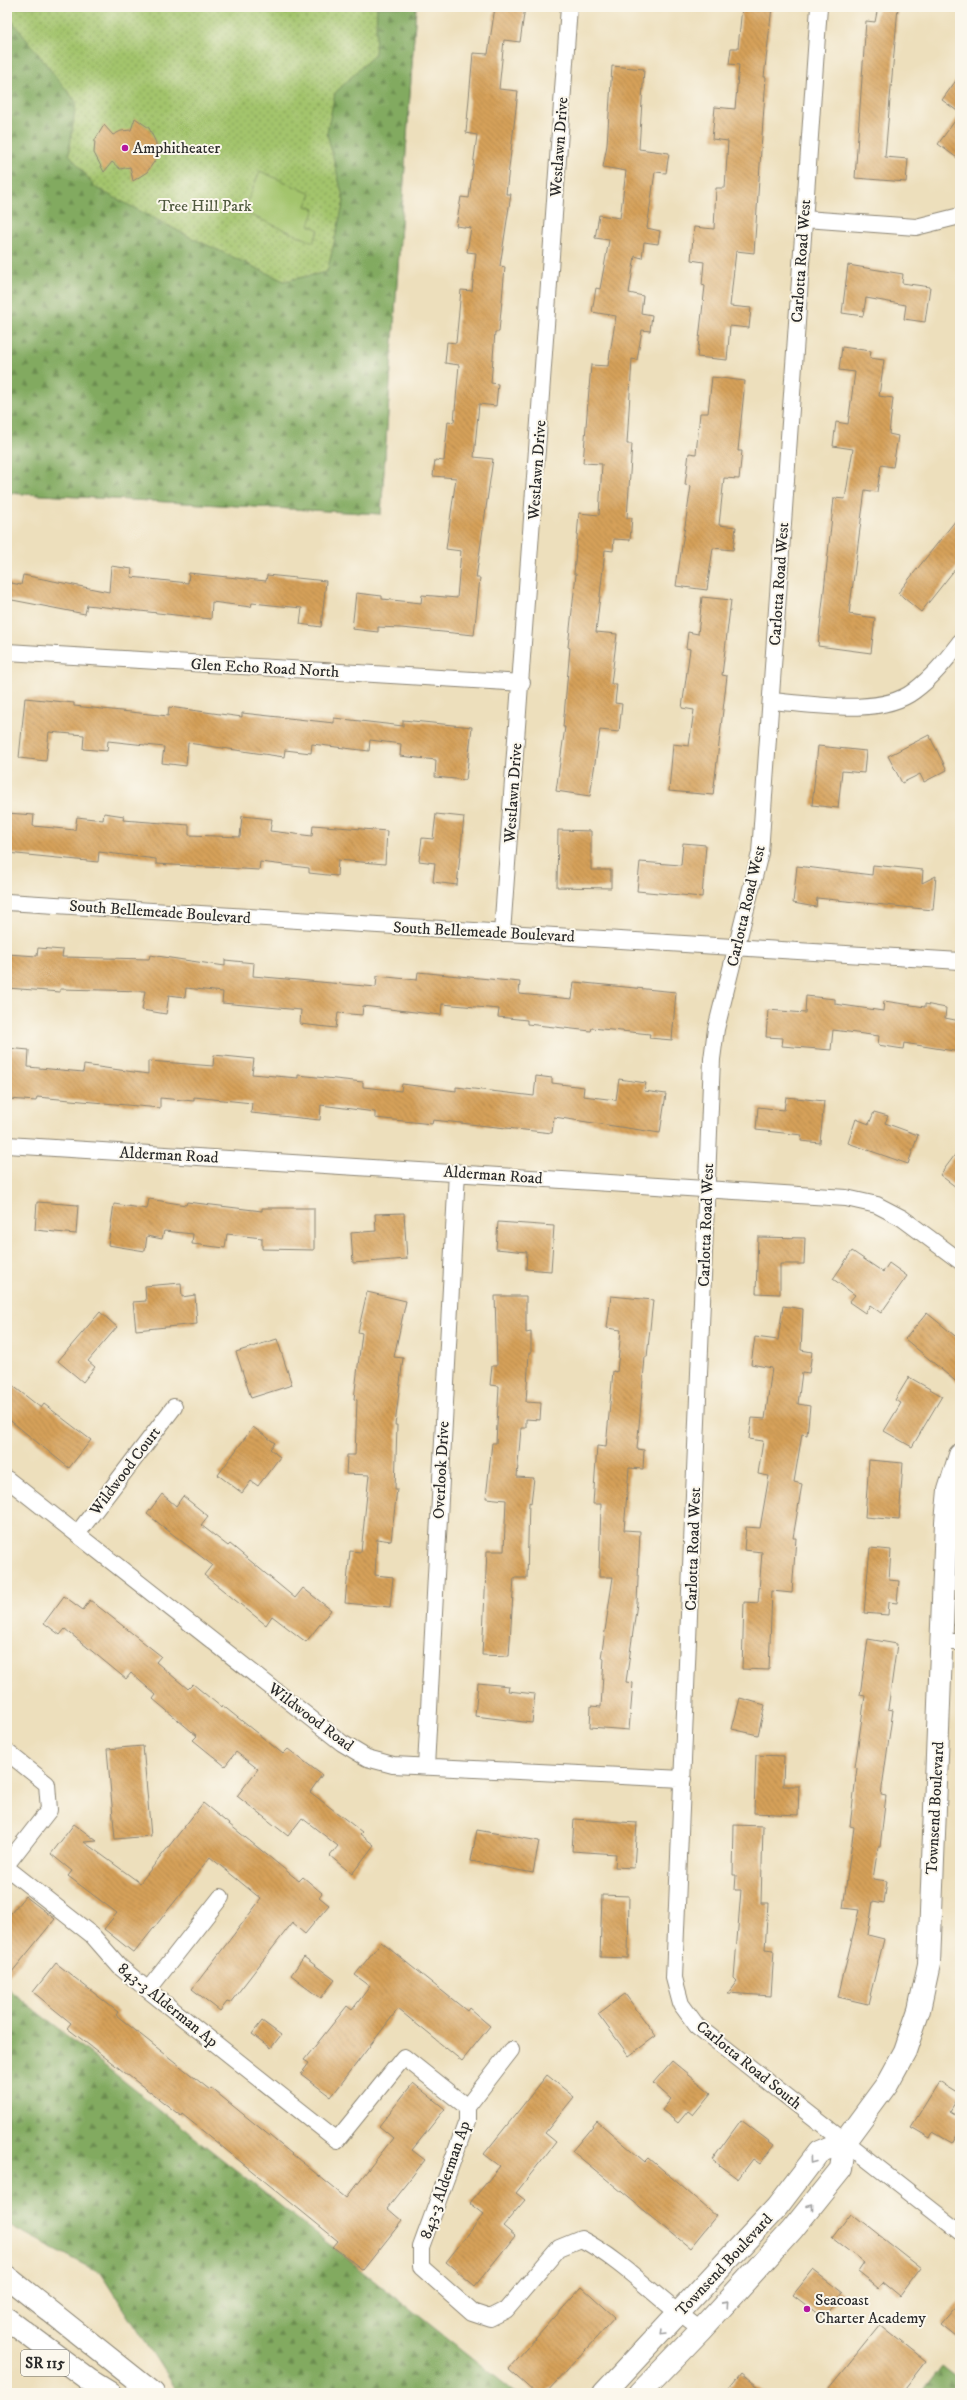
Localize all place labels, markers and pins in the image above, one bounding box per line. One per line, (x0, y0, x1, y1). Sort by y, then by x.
place label: Amphitheater (133, 138, 220, 158)
marker: Amphitheater (120, 143, 130, 153)
place label: Seacoast Charter Academy (815, 2290, 926, 2328)
marker: Seacoast Charter Academy (802, 2304, 812, 2314)

